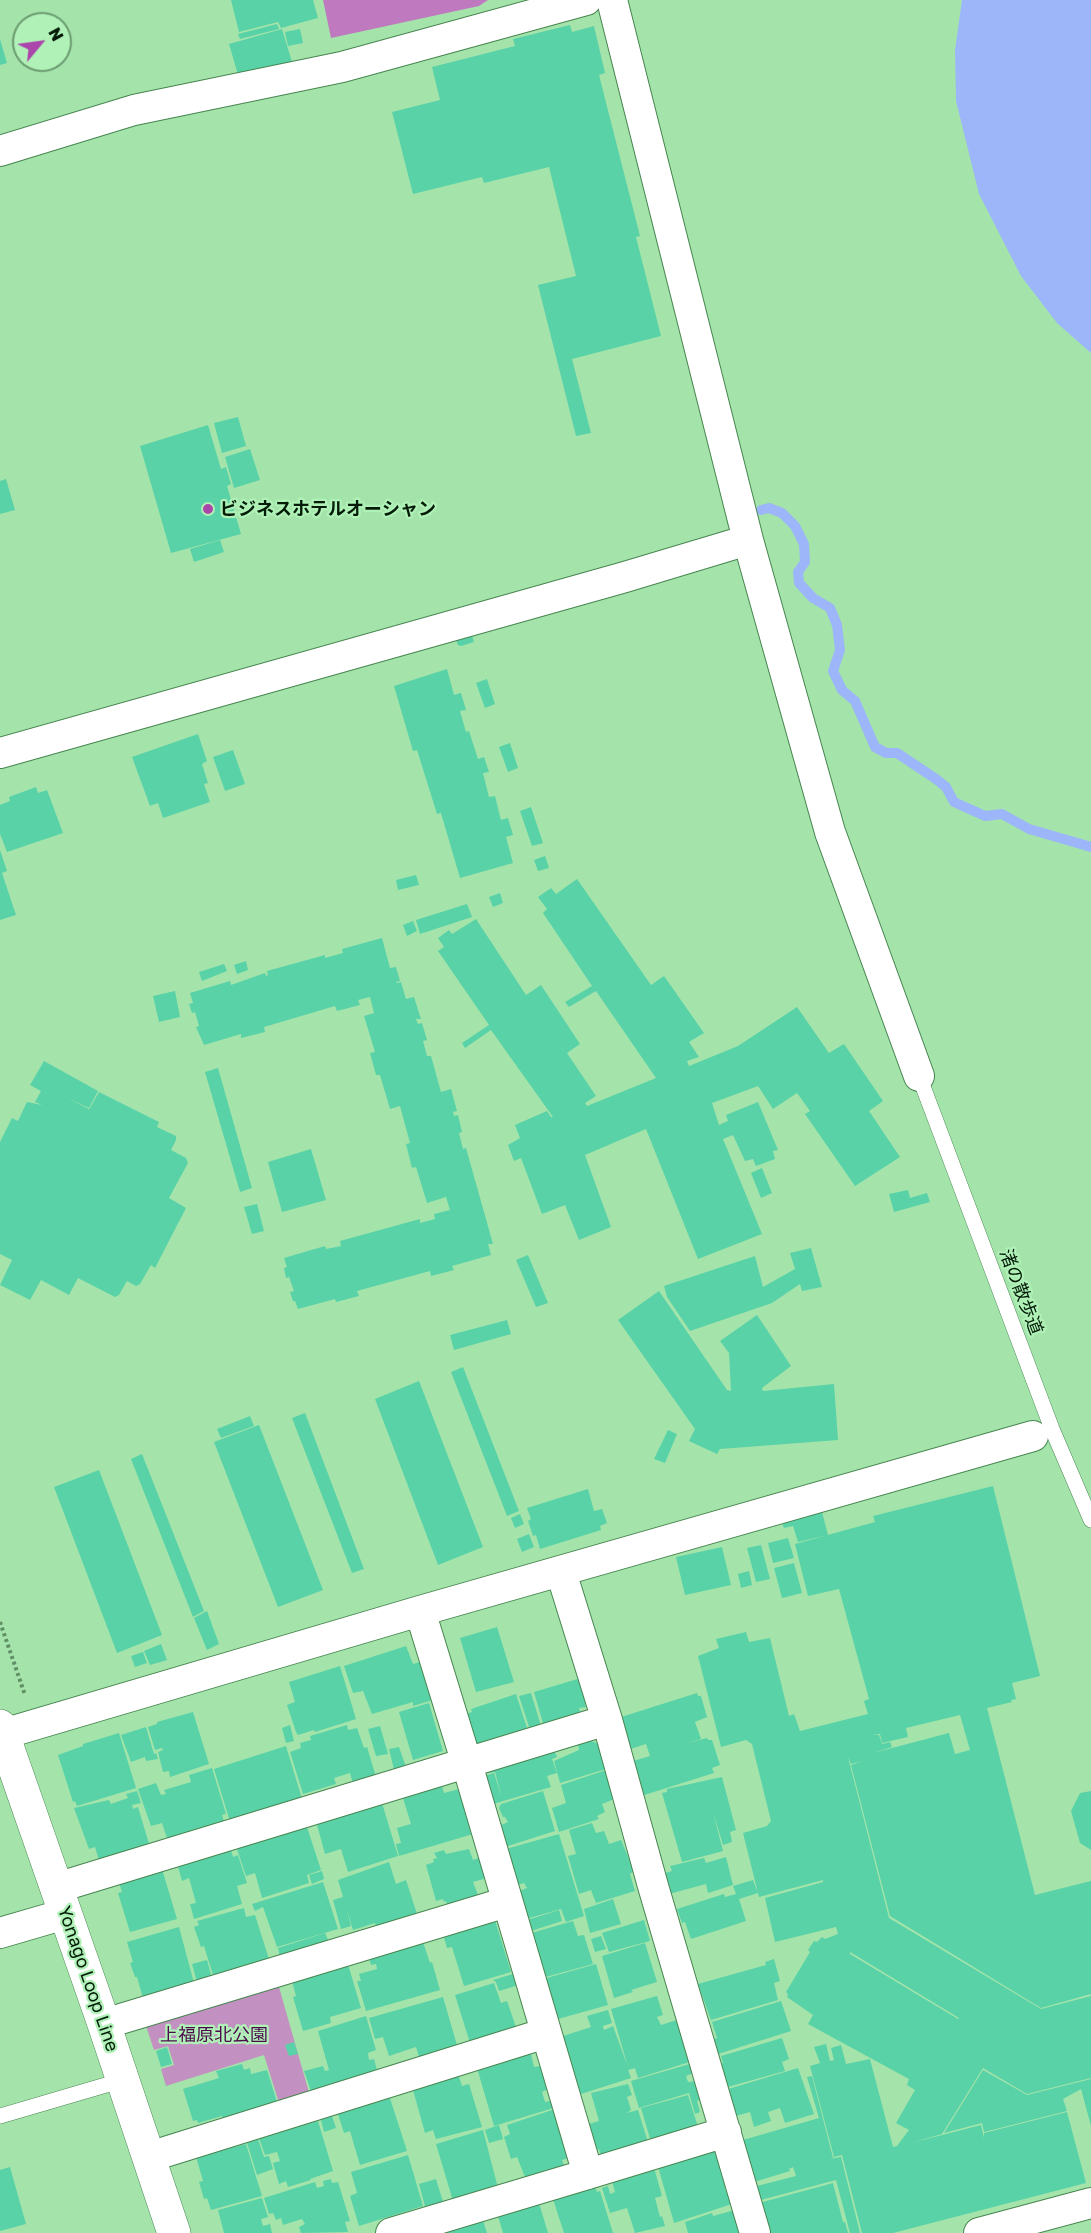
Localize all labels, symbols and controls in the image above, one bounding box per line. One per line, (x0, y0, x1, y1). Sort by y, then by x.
north arrow (12, 12, 72, 72)
text: N (44, 24, 68, 44)
place label: ビジネスホテルオーシャン (220, 498, 436, 520)
marker: ビジネスホテルオーシャン (201, 502, 215, 516)
street label: 渚の散歩道 (995, 1246, 1047, 1338)
street label: Yonago Loop Line (53, 1903, 123, 2055)
park label: 上福原北公園 (160, 2024, 268, 2046)

